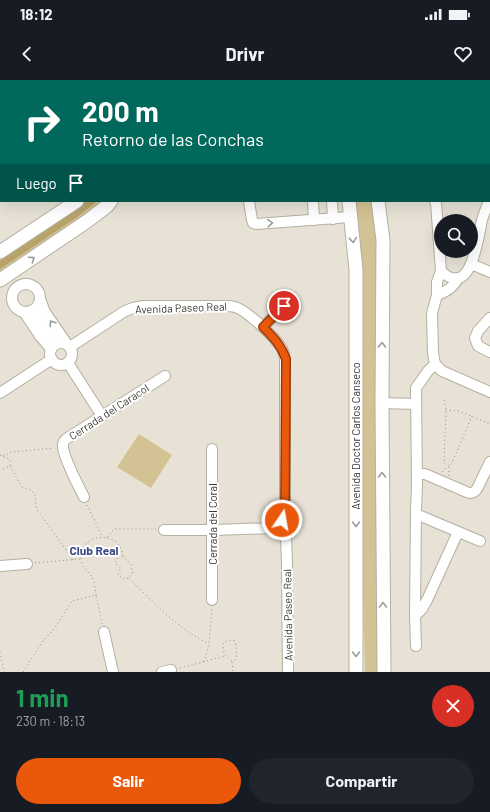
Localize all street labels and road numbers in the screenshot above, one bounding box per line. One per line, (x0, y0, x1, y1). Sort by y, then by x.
street label: Avenida Paseo Real (135, 299, 227, 316)
street label: Avenida Doctor Carlos Canseco (349, 362, 362, 510)
street label: Cerrada del Caracol (66, 381, 151, 442)
street label: Cerrada del Coral (206, 483, 219, 565)
street label: Avenida Paseo Real (280, 569, 295, 661)

